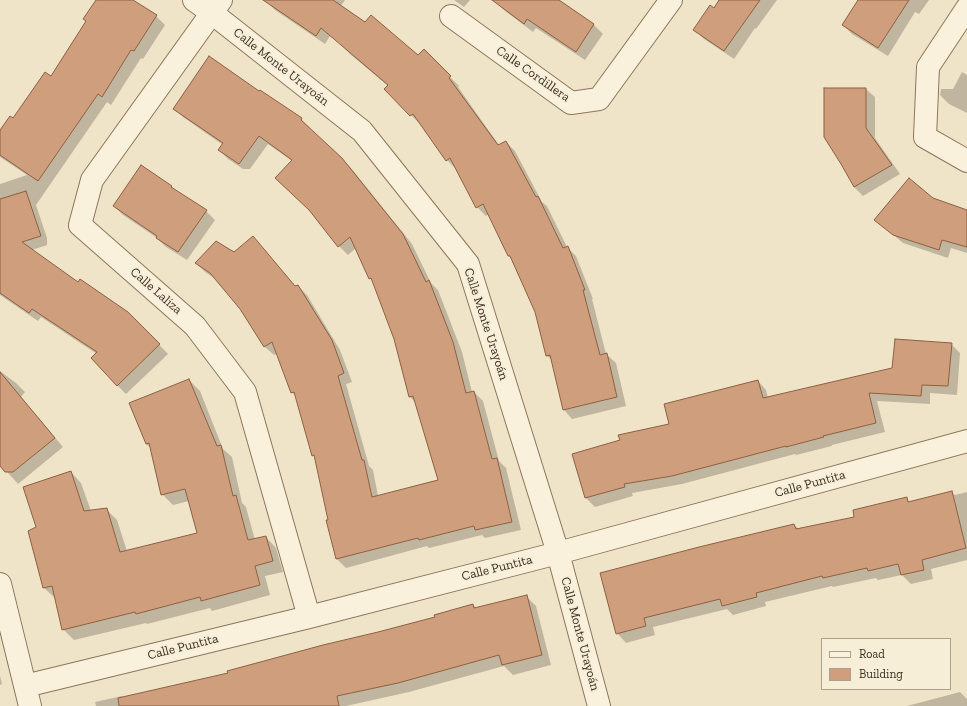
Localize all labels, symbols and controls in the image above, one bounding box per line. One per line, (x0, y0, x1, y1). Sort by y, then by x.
street label: Calle Monte Urayoán (230, 25, 332, 109)
street label: Calle Cordillera (493, 43, 573, 105)
street label: Calle Laliza (127, 264, 185, 318)
street label: Calle Monte Urayoán (460, 266, 512, 382)
street label: Calle Puntita (773, 467, 847, 501)
street label: Calle Puntita (460, 552, 534, 584)
street label: Calle Monte Urayoán (557, 575, 603, 693)
street label: Calle Puntita (146, 631, 220, 663)
legend (821, 638, 951, 690)
text: Road (859, 647, 885, 661)
text: Building (859, 667, 903, 681)

